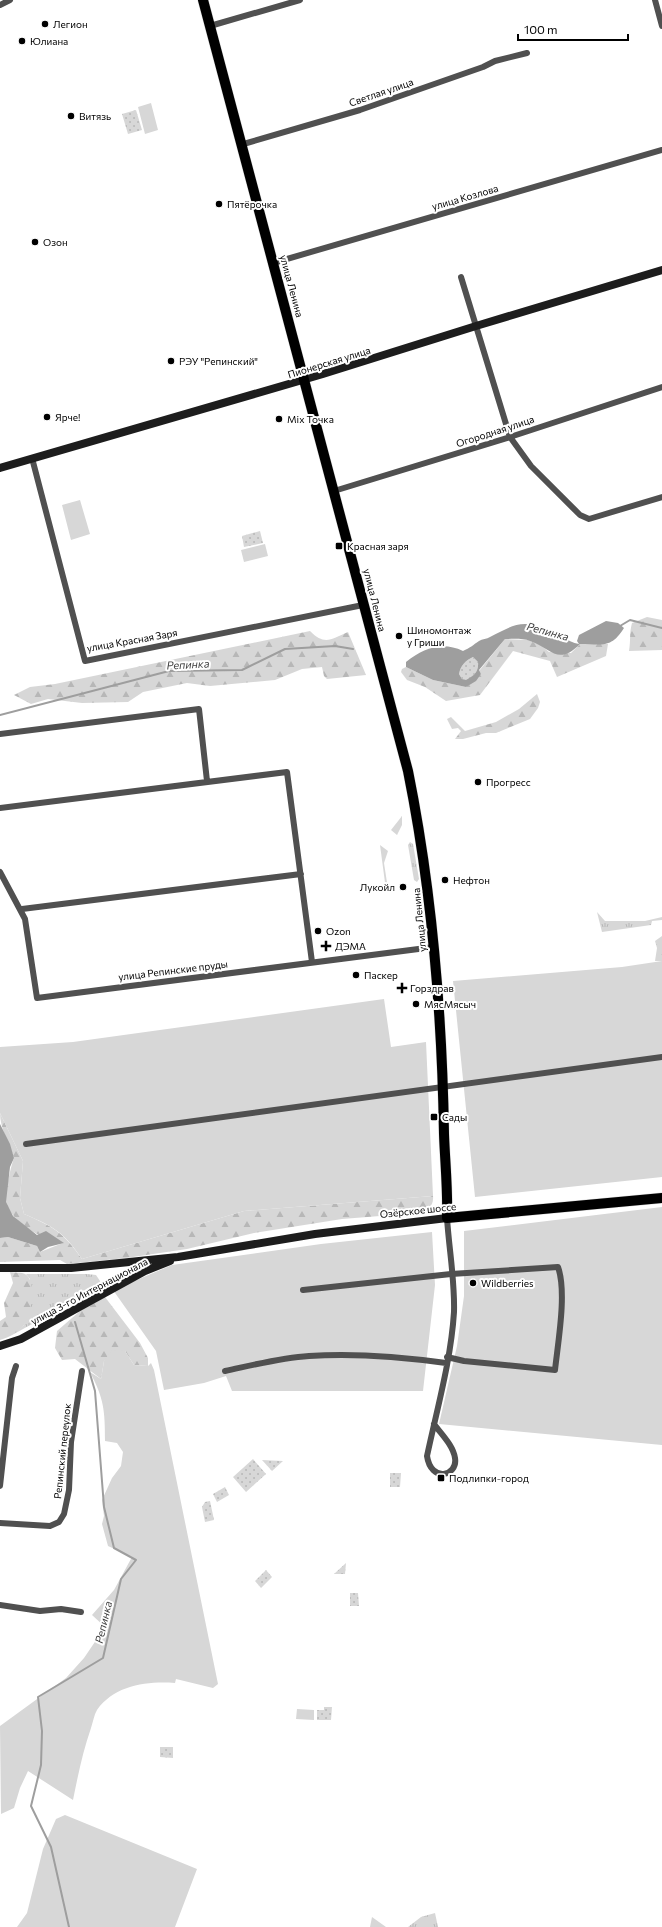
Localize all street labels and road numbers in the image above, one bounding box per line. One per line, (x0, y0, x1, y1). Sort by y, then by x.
street label: Светлая улица (347, 75, 415, 109)
street label: улица Козлова (430, 182, 500, 212)
street label: улица Ленина (278, 253, 306, 319)
street label: Пионерская улица (286, 344, 372, 380)
street label: Огородная улица (454, 413, 536, 449)
street label: улица Ленина (361, 567, 389, 633)
street label: улица Красная Заря (86, 626, 178, 654)
street label: улица Ленина (410, 887, 428, 953)
street label: улица Репинские пруды (118, 957, 228, 983)
street label: Озёрское шоссе (379, 1200, 457, 1220)
street label: улица 3-го Интернационала (29, 1255, 149, 1327)
street label: Репинский переулок (51, 1402, 73, 1499)

